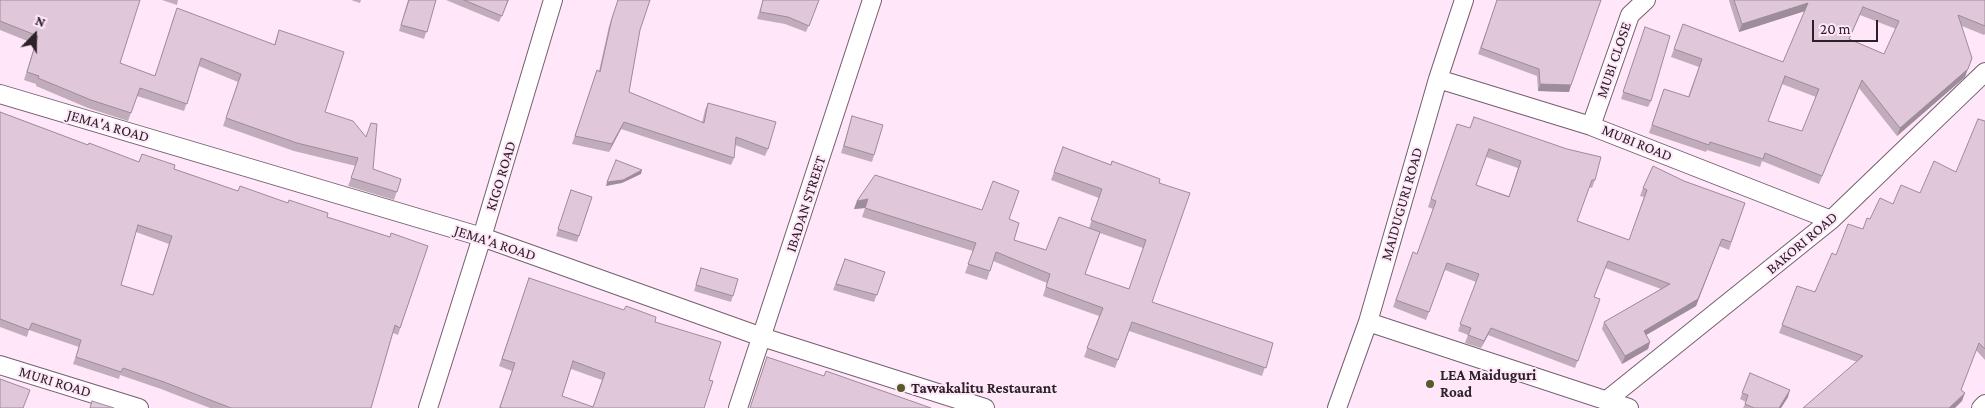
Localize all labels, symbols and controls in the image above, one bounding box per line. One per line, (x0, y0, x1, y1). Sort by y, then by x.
north arrow (10, 10, 60, 60)
scale bar (1815, 10, 1881, 42)
text: N (33, 12, 48, 30)
street label: MUBI CLOSE (1593, 20, 1635, 100)
text: 20 m (1820, 21, 1851, 37)
street label: JEMA'A ROAD (65, 106, 151, 146)
street label: MUBI ROAD (1599, 121, 1675, 165)
street label: KIGO ROAD (482, 139, 520, 213)
street label: MAIDUGURI ROAD (1377, 145, 1427, 263)
street label: IBADAN STREET (782, 154, 830, 254)
street label: BAKORI ROAD (1763, 208, 1841, 278)
street label: JEMA'A ROAD (452, 221, 538, 265)
street label: MURI ROAD (17, 363, 93, 401)
place label: LEA Maiduguri Road (1440, 366, 1536, 401)
marker: LEA Maiduguri Road (1424, 378, 1436, 390)
place label: Tawakalitu Restaurant (911, 379, 1057, 397)
marker: Tawakalitu Restaurant (895, 382, 907, 394)

